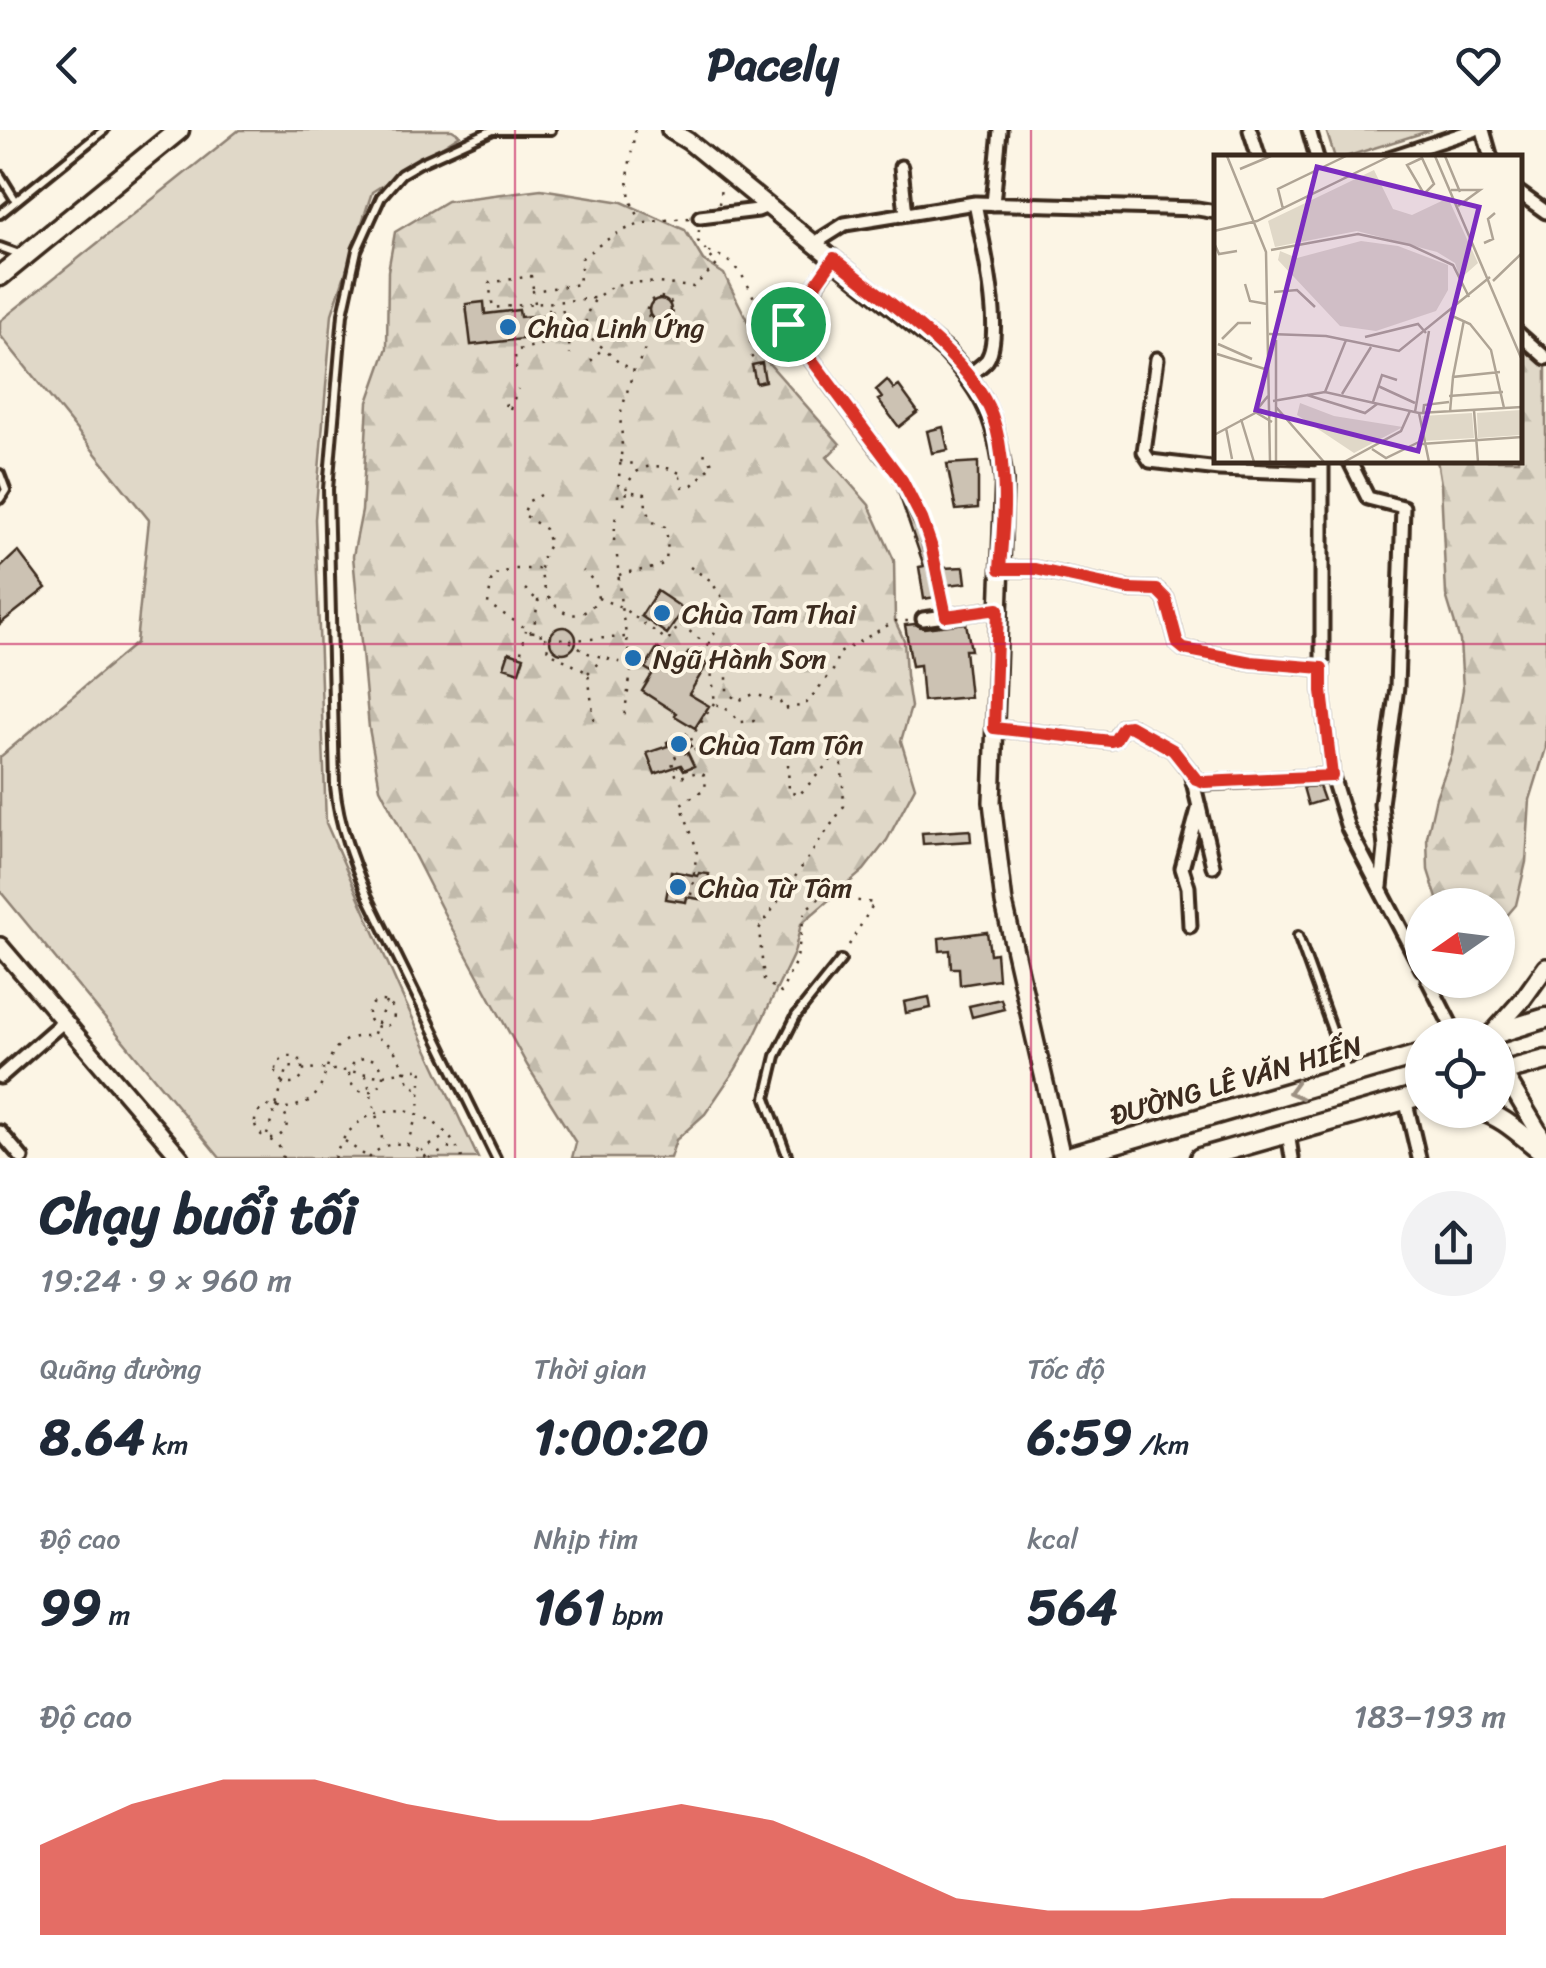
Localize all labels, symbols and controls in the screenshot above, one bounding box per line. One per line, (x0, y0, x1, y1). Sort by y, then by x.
text: Pacely (707, 25, 839, 105)
icon: back (40, 38, 95, 93)
icon: heart (1451, 38, 1506, 93)
inset map (1214, 155, 1521, 462)
pin (746, 282, 831, 367)
icon: arrive (761, 297, 816, 352)
place label: Chùa Linh Ứng (528, 303, 705, 352)
marker: Chùa Linh Ứng (497, 316, 519, 338)
place label: Chùa Tam Thai (682, 589, 857, 638)
marker: Chùa Tam Thai (651, 602, 673, 624)
place label: Ngũ Hành Sơn (653, 634, 826, 683)
marker: Ngũ Hành Sơn (622, 647, 644, 669)
place label: Chùa Tam Tôn (699, 720, 863, 769)
marker: Chùa Tam Tôn (668, 733, 690, 755)
place label: Chùa Từ Tâm (698, 863, 852, 912)
marker: Chùa Từ Tâm (667, 876, 689, 898)
north arrow (1405, 888, 1515, 998)
map controls (1405, 888, 1515, 1128)
button: locate (1405, 1018, 1515, 1128)
street label: ĐƯỜNG LÊ VĂN HIẾN (1104, 1021, 1369, 1140)
one-way arrow (1287, 1079, 1304, 1100)
text: Chạy buổi tối (40, 1166, 357, 1263)
button: share (1401, 1191, 1506, 1296)
text: 19:24 · 9 × 960 m (40, 1252, 292, 1309)
text: Quãng đường (40, 1344, 202, 1393)
text: Thời gian (534, 1344, 646, 1393)
text: Tốc độ (1027, 1344, 1105, 1393)
text: 8.64 (40, 1393, 145, 1482)
text: 1:00:20 (534, 1393, 709, 1482)
text: 6:59 (1027, 1393, 1132, 1482)
text: km (145, 1420, 189, 1469)
text: /km (1132, 1420, 1190, 1469)
text: Độ cao (40, 1514, 121, 1563)
text: Nhịp tim (534, 1514, 638, 1563)
text: kcal (1027, 1514, 1078, 1563)
text: 99 (40, 1563, 101, 1652)
text: 161 (534, 1563, 605, 1652)
text: 564 (1027, 1563, 1118, 1652)
text: m (101, 1590, 130, 1639)
text: bpm (605, 1590, 664, 1639)
text: Độ cao (40, 1688, 132, 1745)
text: 183–193 m (1353, 1688, 1506, 1745)

